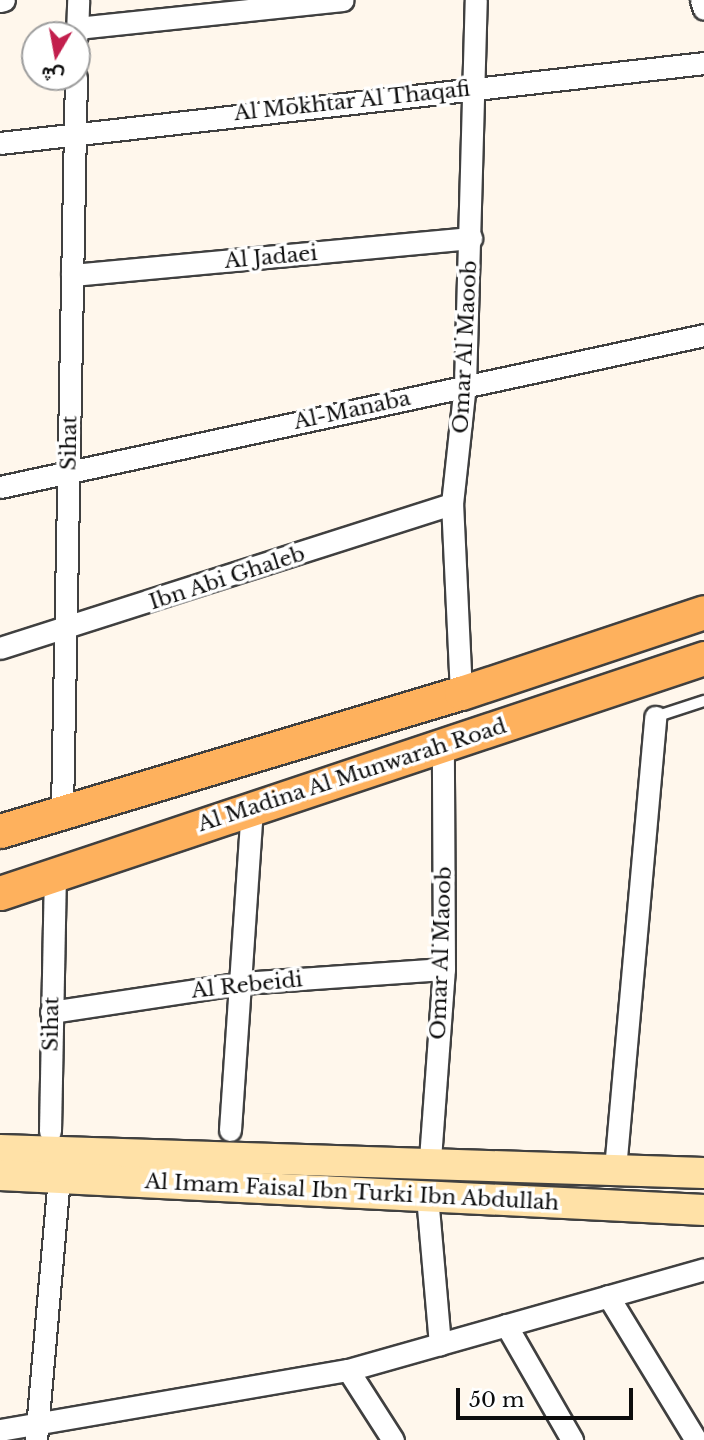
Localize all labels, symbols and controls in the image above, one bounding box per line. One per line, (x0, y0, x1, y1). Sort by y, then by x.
north arrow (21, 21, 91, 91)
text: ش (39, 62, 66, 89)
street label: Al Mokhtar Al Thaqafi (232, 76, 472, 126)
street label: Al Jadaei (223, 240, 319, 274)
street label: Omar Al Maoob (448, 259, 482, 435)
street label: Al-Manaba (291, 385, 413, 435)
street label: Sihat (56, 415, 82, 471)
street label: Ibn Abi Ghaleb (146, 541, 308, 615)
street label: Al Madina Al Munwarah Road (194, 713, 510, 837)
street label: Omar Al Maoob (425, 865, 457, 1041)
street label: Al Rebeidi (190, 967, 304, 1003)
street label: Sihat (38, 996, 64, 1052)
street label: Al Imam Faisal Ibn Turki Ibn Abdullah (143, 1169, 561, 1215)
scale bar (459, 1374, 636, 1418)
text: 50 m (469, 1387, 524, 1413)

